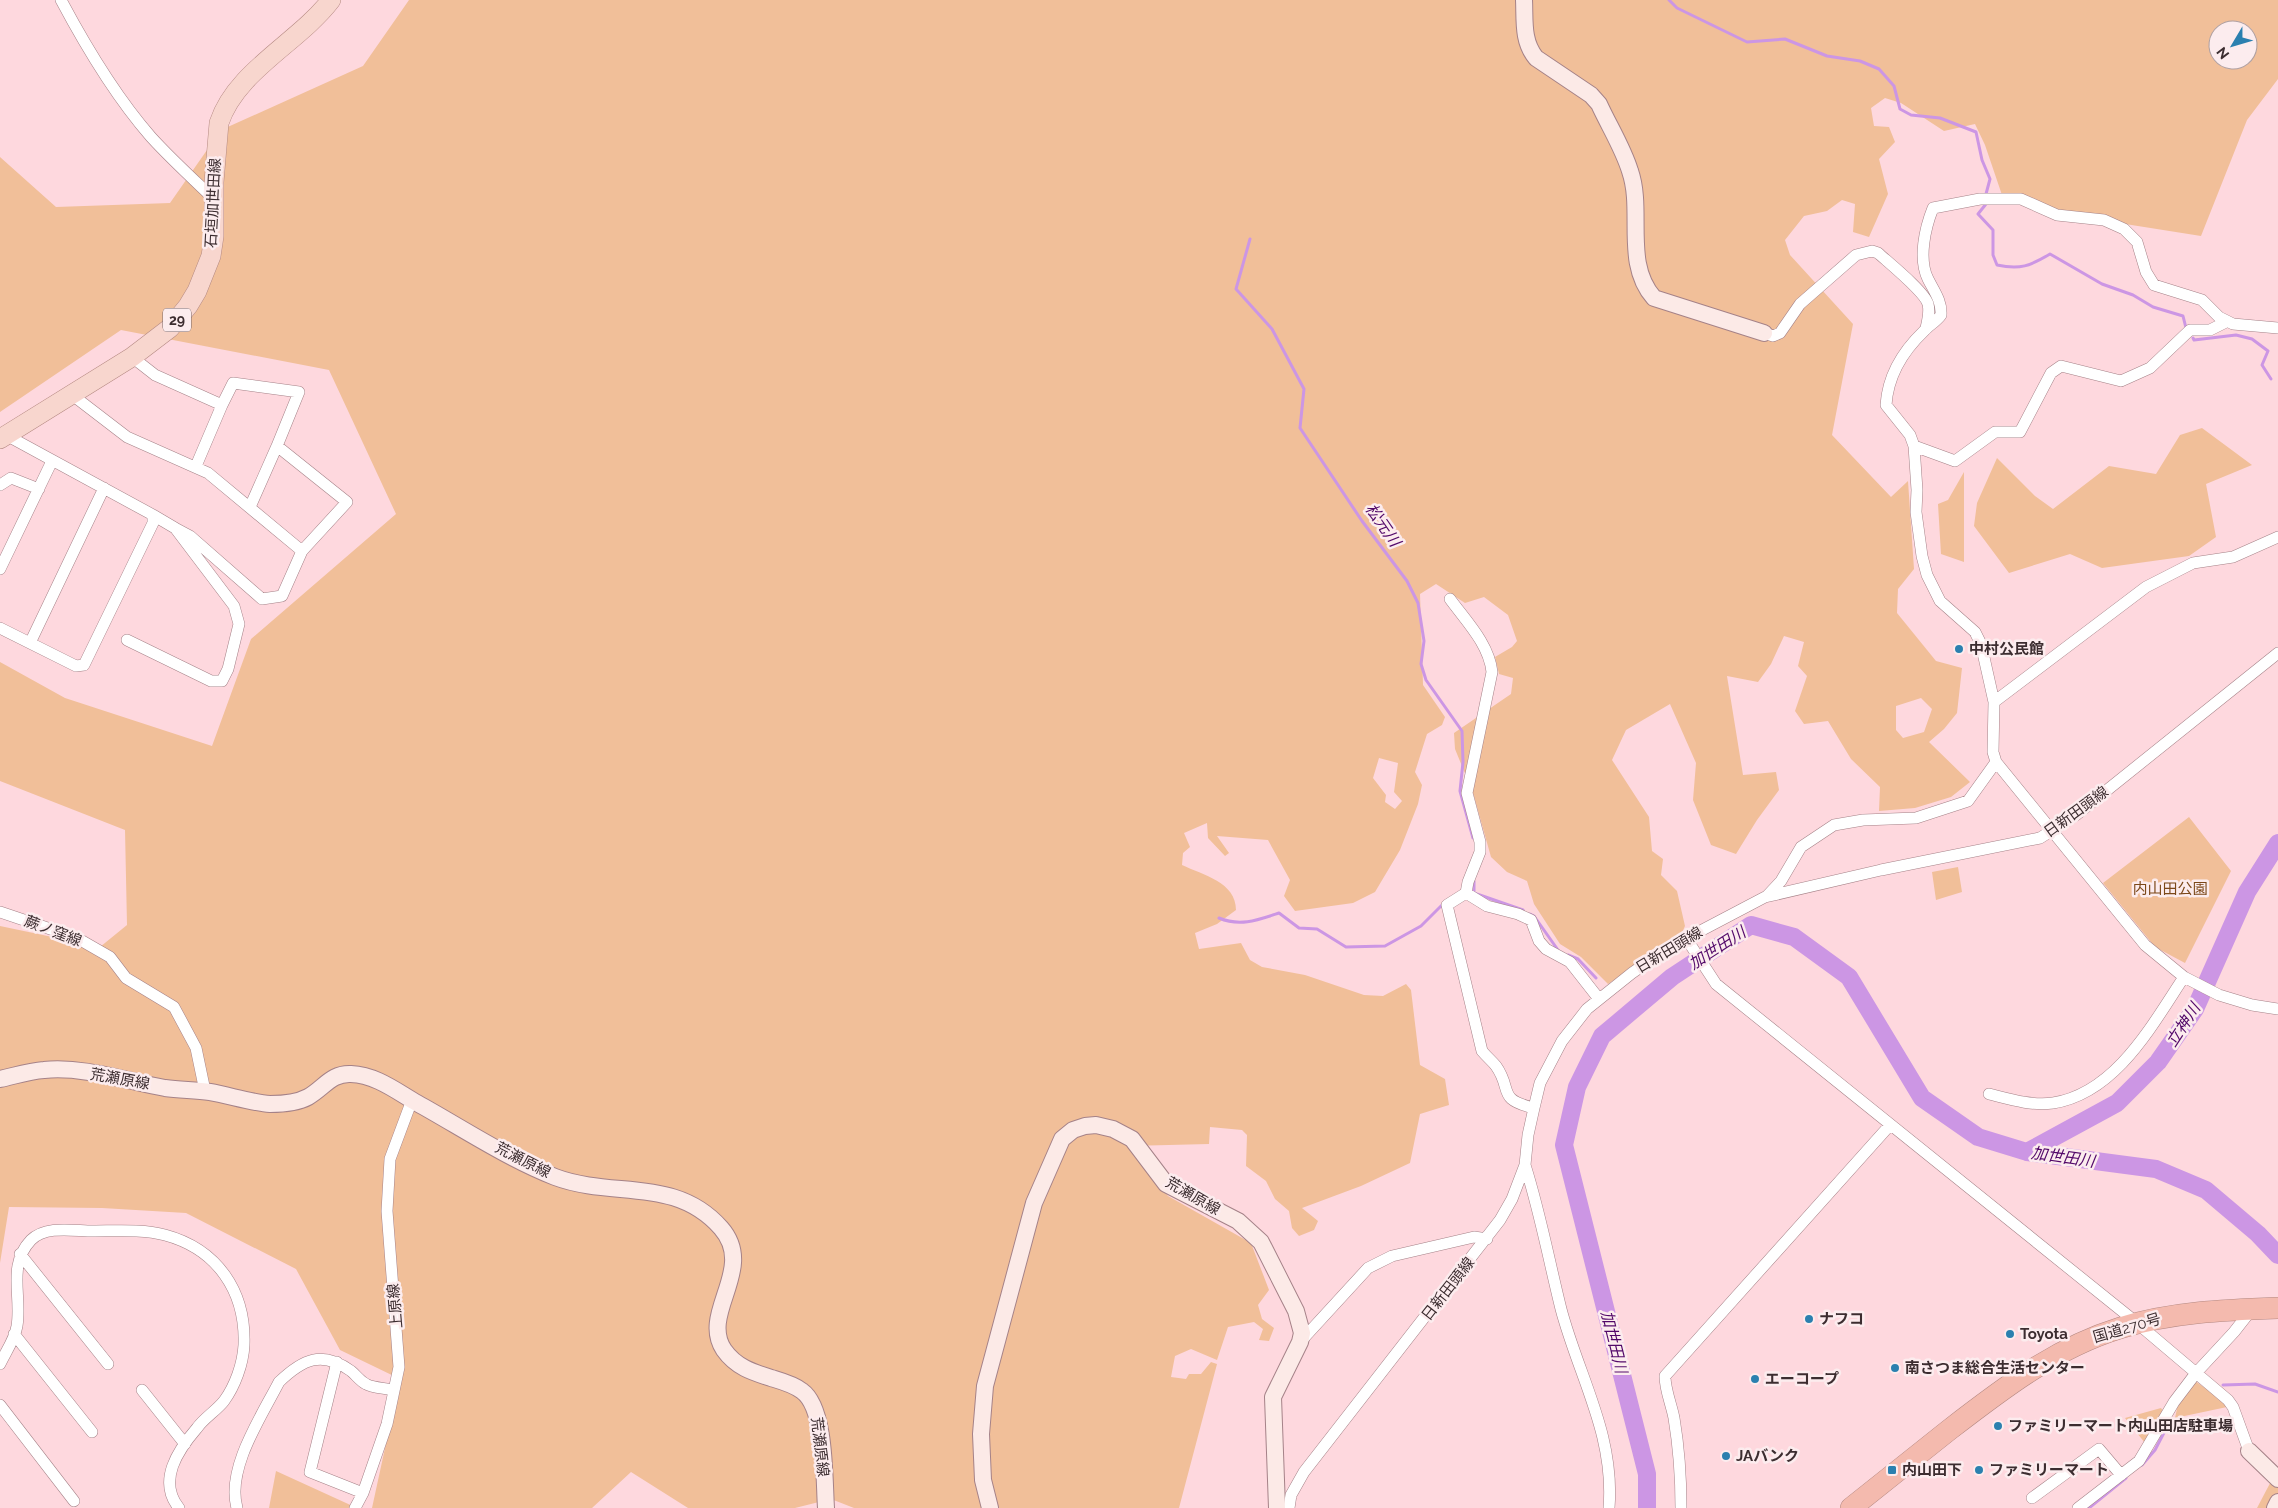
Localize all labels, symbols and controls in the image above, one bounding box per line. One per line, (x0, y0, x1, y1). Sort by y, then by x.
north arrow (2208, 20, 2258, 70)
text: N (2213, 44, 2232, 62)
street label: 石垣加世田線 (202, 158, 224, 248)
road number: 29 (163, 308, 191, 332)
water label: 松元川 (1361, 500, 1406, 552)
place label: 中村公民館 (1969, 640, 2044, 658)
marker: 中村公民館 (1953, 643, 1965, 655)
street label: 日新田頭線 (2040, 783, 2112, 841)
park label: 内山田公園 (2132, 880, 2208, 898)
street label: 蕨ノ窪線 (22, 912, 84, 950)
water label: 加世田川 (1685, 922, 1751, 973)
street label: 日新田頭線 (1632, 923, 1706, 977)
water label: 立神川 (2162, 998, 2205, 1050)
street label: 荒瀬原線 (89, 1065, 151, 1093)
street label: 荒瀬原線 (492, 1138, 554, 1182)
water label: 加世田川 (2030, 1143, 2098, 1171)
street label: 荒瀬原線 (1163, 1173, 1223, 1219)
street label: 日新田頭線 (1418, 1254, 1478, 1324)
street label: 上原線 (384, 1283, 406, 1329)
water label: 加世田川 (1597, 1309, 1631, 1377)
place label: ナフコ (1819, 1310, 1864, 1328)
street label: 国道270号 (2091, 1310, 2163, 1346)
marker: ナフコ (1803, 1313, 1815, 1325)
place label: Toyota (2020, 1325, 2068, 1343)
marker: Toyota (2004, 1328, 2016, 1340)
place label: 南さつま総合生活センター (1905, 1359, 2085, 1377)
marker: 南さつま総合生活センター (1889, 1362, 1901, 1374)
place label: エーコープ (1765, 1370, 1839, 1388)
marker: エーコープ (1749, 1373, 1761, 1385)
street label: 荒瀬原線 (807, 1416, 833, 1478)
place label: ファミリーマート内山田店駐車場 (2008, 1417, 2233, 1435)
marker: ファミリーマート内山田店駐車場 (1992, 1420, 2004, 1432)
place label: JAバンク (1736, 1447, 1799, 1465)
marker: JAバンク (1720, 1450, 1732, 1462)
place label: 内山田下 (1902, 1461, 1962, 1479)
place label: ファミリーマート (1989, 1461, 2109, 1479)
marker: 内山田下 (1886, 1464, 1898, 1476)
marker: ファミリーマート (1973, 1464, 1985, 1476)

